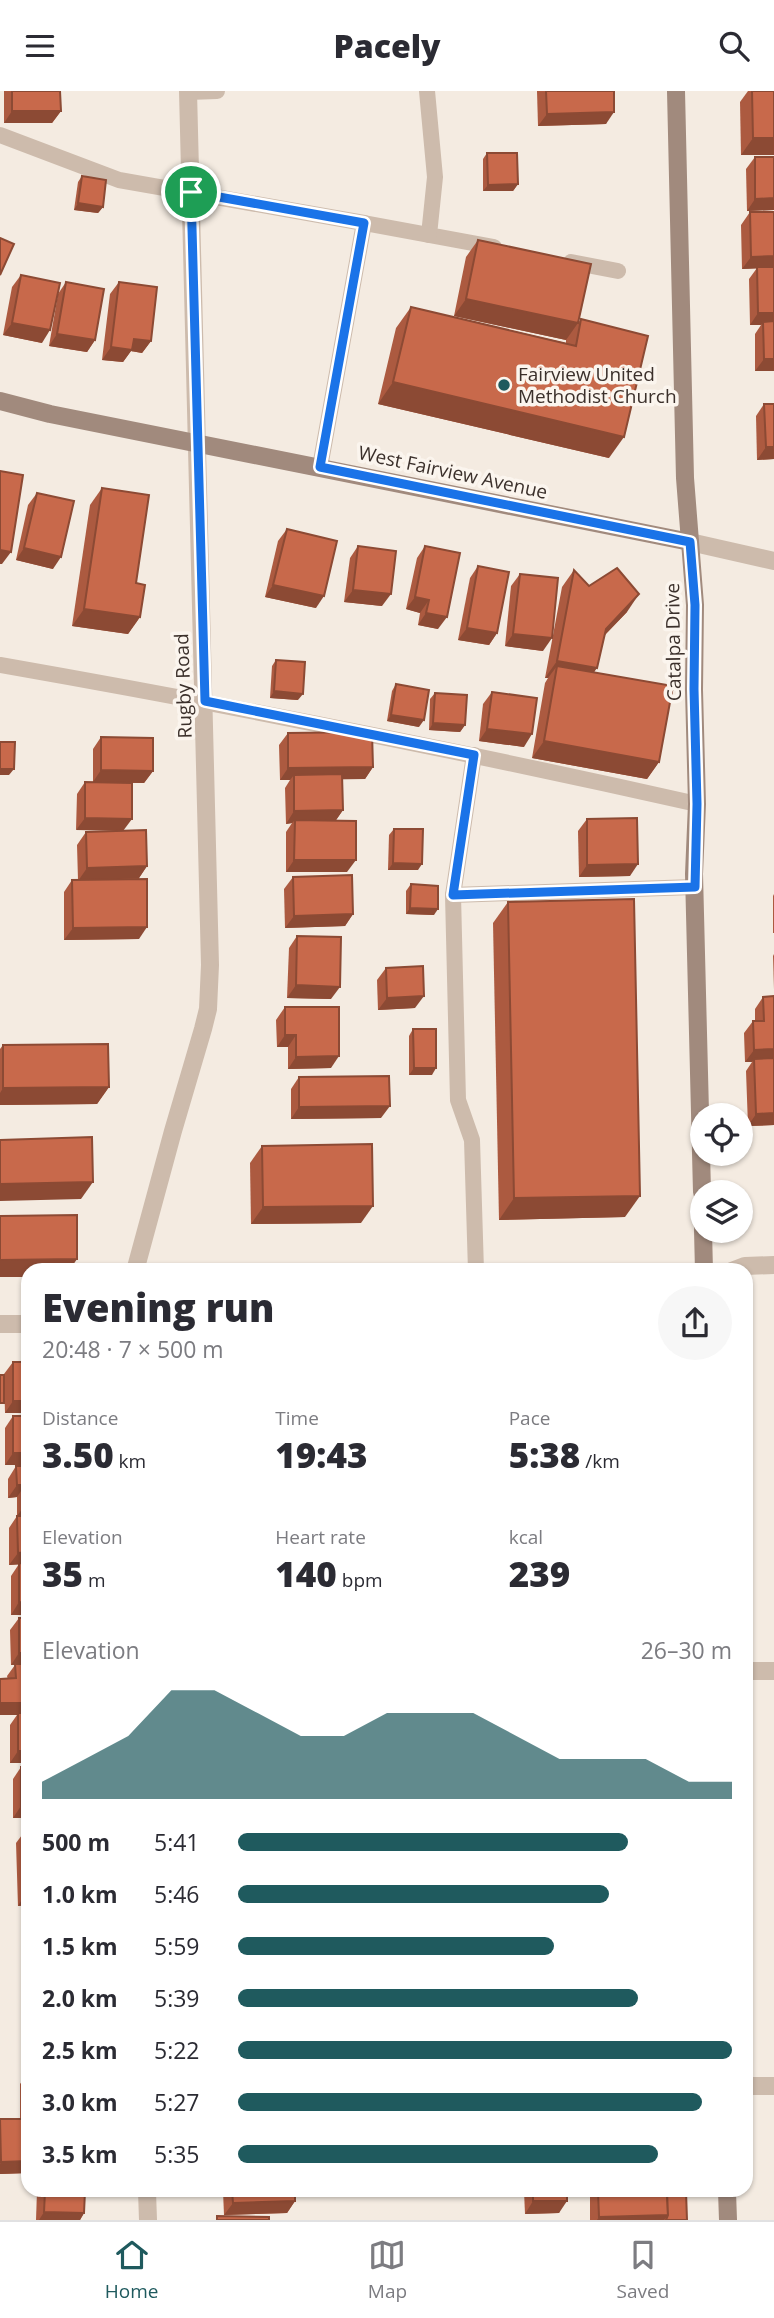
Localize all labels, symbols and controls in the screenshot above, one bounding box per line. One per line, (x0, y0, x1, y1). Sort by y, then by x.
text: Pacely (333, 24, 441, 67)
icon: menu (21, 27, 59, 65)
icon: search (715, 27, 753, 65)
pin (161, 162, 221, 222)
icon: arrive (172, 173, 210, 211)
place label: Fairview United Methodist Church (518, 361, 677, 409)
marker: Fairview United Methodist Church (496, 377, 512, 393)
street label: West Fairview Avenue (356, 439, 550, 505)
street label: Catalpa Drive (659, 583, 687, 701)
street label: Rugby Road (168, 633, 198, 739)
map controls (690, 1103, 753, 1243)
button: locate (690, 1103, 753, 1166)
button: layers (690, 1180, 753, 1243)
text: Evening run (42, 1281, 274, 1333)
button: share (658, 1286, 732, 1360)
text: 20:48 · 7 × 500 m (42, 1333, 224, 1365)
text: Distance (42, 1405, 118, 1431)
text: Time (275, 1405, 319, 1431)
text: Pace (509, 1405, 550, 1431)
text: 3.50 (42, 1431, 114, 1478)
text: 19:43 (275, 1431, 367, 1478)
text: 5:38 (509, 1431, 580, 1478)
text: km (114, 1448, 146, 1474)
text: /km (580, 1448, 620, 1474)
text: Elevation (42, 1524, 123, 1550)
text: Heart rate (275, 1524, 366, 1550)
text: kcal (509, 1524, 543, 1550)
text: 35 (42, 1550, 83, 1597)
text: 140 (275, 1550, 337, 1597)
text: 239 (509, 1550, 570, 1597)
text: m (83, 1567, 106, 1593)
text: bpm (337, 1567, 383, 1593)
text: Elevation (42, 1634, 140, 1666)
text: 26–30 m (641, 1634, 732, 1666)
text: 500 m (42, 1826, 110, 1858)
text: 5:41 (154, 1826, 200, 1858)
text: 1.0 km (42, 1878, 118, 1910)
text: 5:46 (154, 1878, 200, 1910)
text: 1.5 km (42, 1930, 118, 1962)
text: 5:59 (154, 1930, 200, 1962)
text: 2.0 km (42, 1982, 118, 2014)
text: 5:39 (154, 1982, 200, 2014)
text: 2.5 km (42, 2034, 118, 2066)
text: 5:22 (154, 2034, 200, 2066)
text: 3.0 km (42, 2086, 118, 2118)
text: 5:27 (154, 2086, 200, 2118)
text: 3.5 km (42, 2138, 118, 2170)
text: 5:35 (154, 2138, 200, 2170)
tab: Home (105, 2236, 158, 2304)
tab: Map (368, 2236, 407, 2304)
tab: Saved (617, 2236, 669, 2304)

